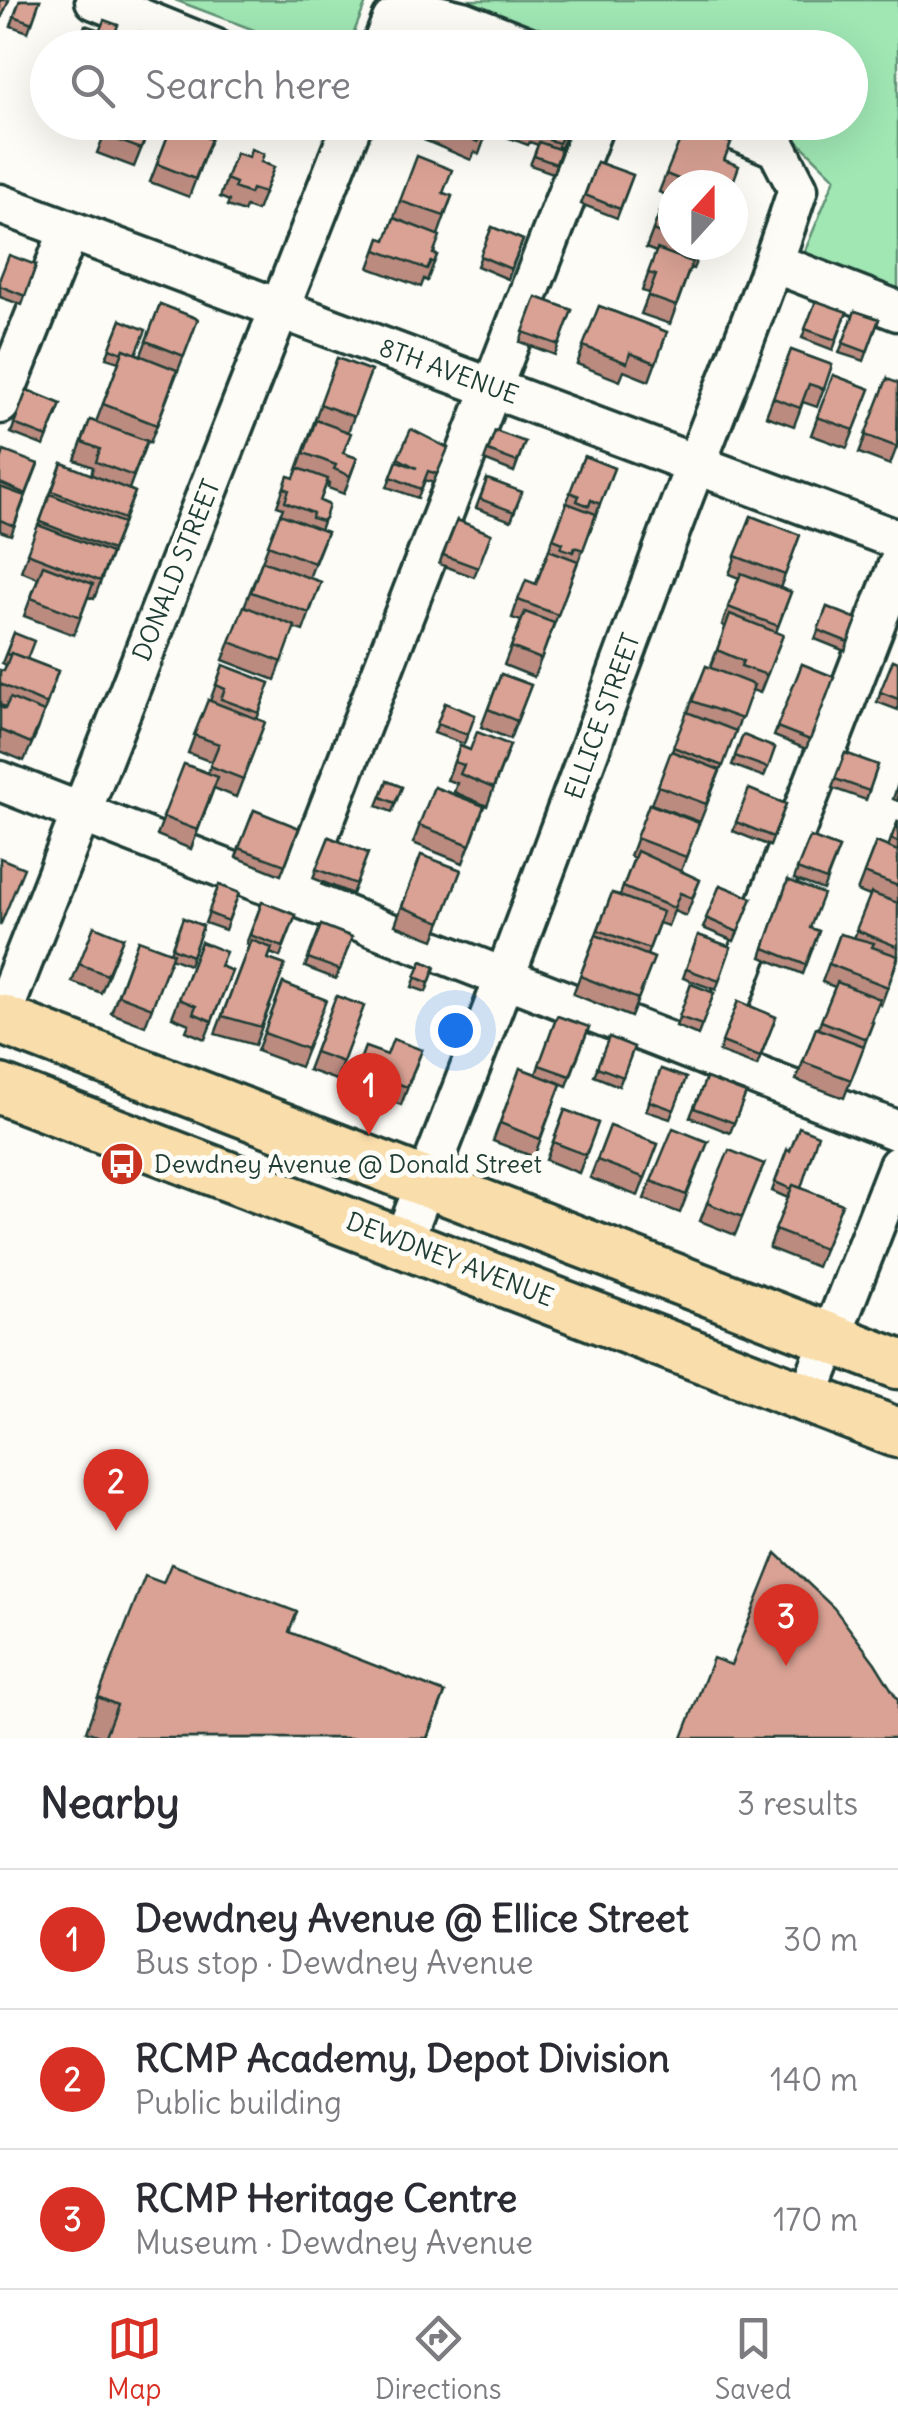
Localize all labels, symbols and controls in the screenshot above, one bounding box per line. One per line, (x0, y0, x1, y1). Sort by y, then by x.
search box (30, 30, 868, 140)
icon: search (65, 58, 120, 113)
text: Search here (145, 62, 351, 109)
north arrow (658, 170, 748, 260)
street label: 8TH AVENUE (375, 331, 523, 411)
street label: DONALD STREET (125, 475, 227, 665)
street label: ELLICE STREET (557, 629, 647, 803)
your location (430, 1005, 481, 1056)
pin: 1 (336, 1052, 402, 1135)
bus stop icon: Dewdney Avenue @ Donald Street (99, 1141, 145, 1187)
place label: Dewdney Avenue @ Donald Street (154, 1148, 542, 1180)
street label: DEWDNEY AVENUE (342, 1205, 558, 1313)
pin: 2 (84, 1448, 148, 1531)
pin: 3 (754, 1584, 818, 1666)
text: Nearby (40, 1777, 179, 1829)
text: 3 results (737, 1783, 858, 1824)
text: Dewdney Avenue @ Ellice Street (135, 1895, 689, 1942)
text: 1 (66, 1919, 79, 1960)
text: 30 m (783, 1919, 858, 1960)
text: Bus stop · Dewdney Avenue (135, 1942, 533, 1983)
text: RCMP Academy, Depot Division (135, 2035, 670, 2082)
text: 2 (64, 2059, 81, 2100)
text: 140 m (770, 2059, 858, 2100)
text: Public building (135, 2082, 342, 2123)
text: RCMP Heritage Centre (135, 2175, 517, 2222)
text: 3 (63, 2199, 82, 2240)
text: 170 m (773, 2199, 858, 2240)
text: Museum · Dewdney Avenue (135, 2222, 533, 2263)
tab: Map (107, 2311, 162, 2407)
tab: Directions (375, 2311, 501, 2407)
tab: Saved (715, 2311, 791, 2407)

